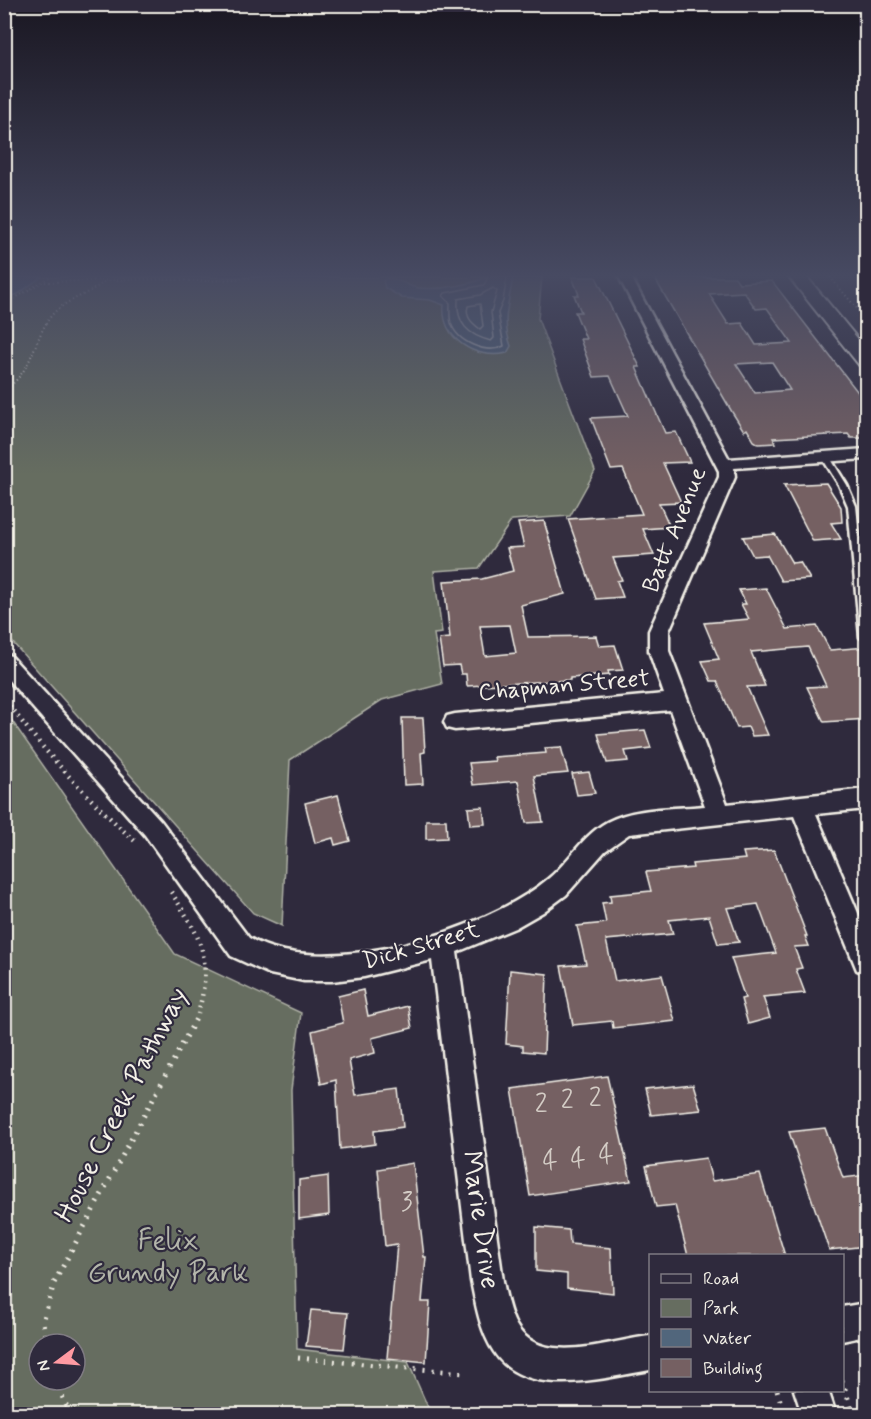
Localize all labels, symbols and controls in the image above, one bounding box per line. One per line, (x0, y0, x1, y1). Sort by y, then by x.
street label: Batt Avenue (636, 462, 714, 597)
street label: Chapman Street (477, 663, 651, 709)
street label: Dick Street (359, 915, 483, 977)
street label: House Creek Pathway (47, 981, 197, 1229)
house number: 2 (589, 1082, 602, 1116)
house number: 2 (561, 1084, 574, 1118)
house number: 2 (535, 1088, 548, 1122)
house number: 4 (598, 1139, 614, 1173)
house number: 4 (570, 1143, 586, 1177)
house number: 4 (542, 1145, 558, 1179)
street label: Marie Drive (452, 1148, 508, 1292)
house number: 3 (401, 1186, 413, 1220)
park label: Felix Grundy Park (88, 1223, 248, 1292)
legend (649, 1254, 844, 1392)
text: Road (703, 1267, 739, 1291)
text: Park (703, 1297, 739, 1321)
text: Water (703, 1327, 752, 1351)
north arrow (27, 1332, 87, 1392)
text: Building (703, 1357, 763, 1383)
text: N (32, 1358, 56, 1374)

